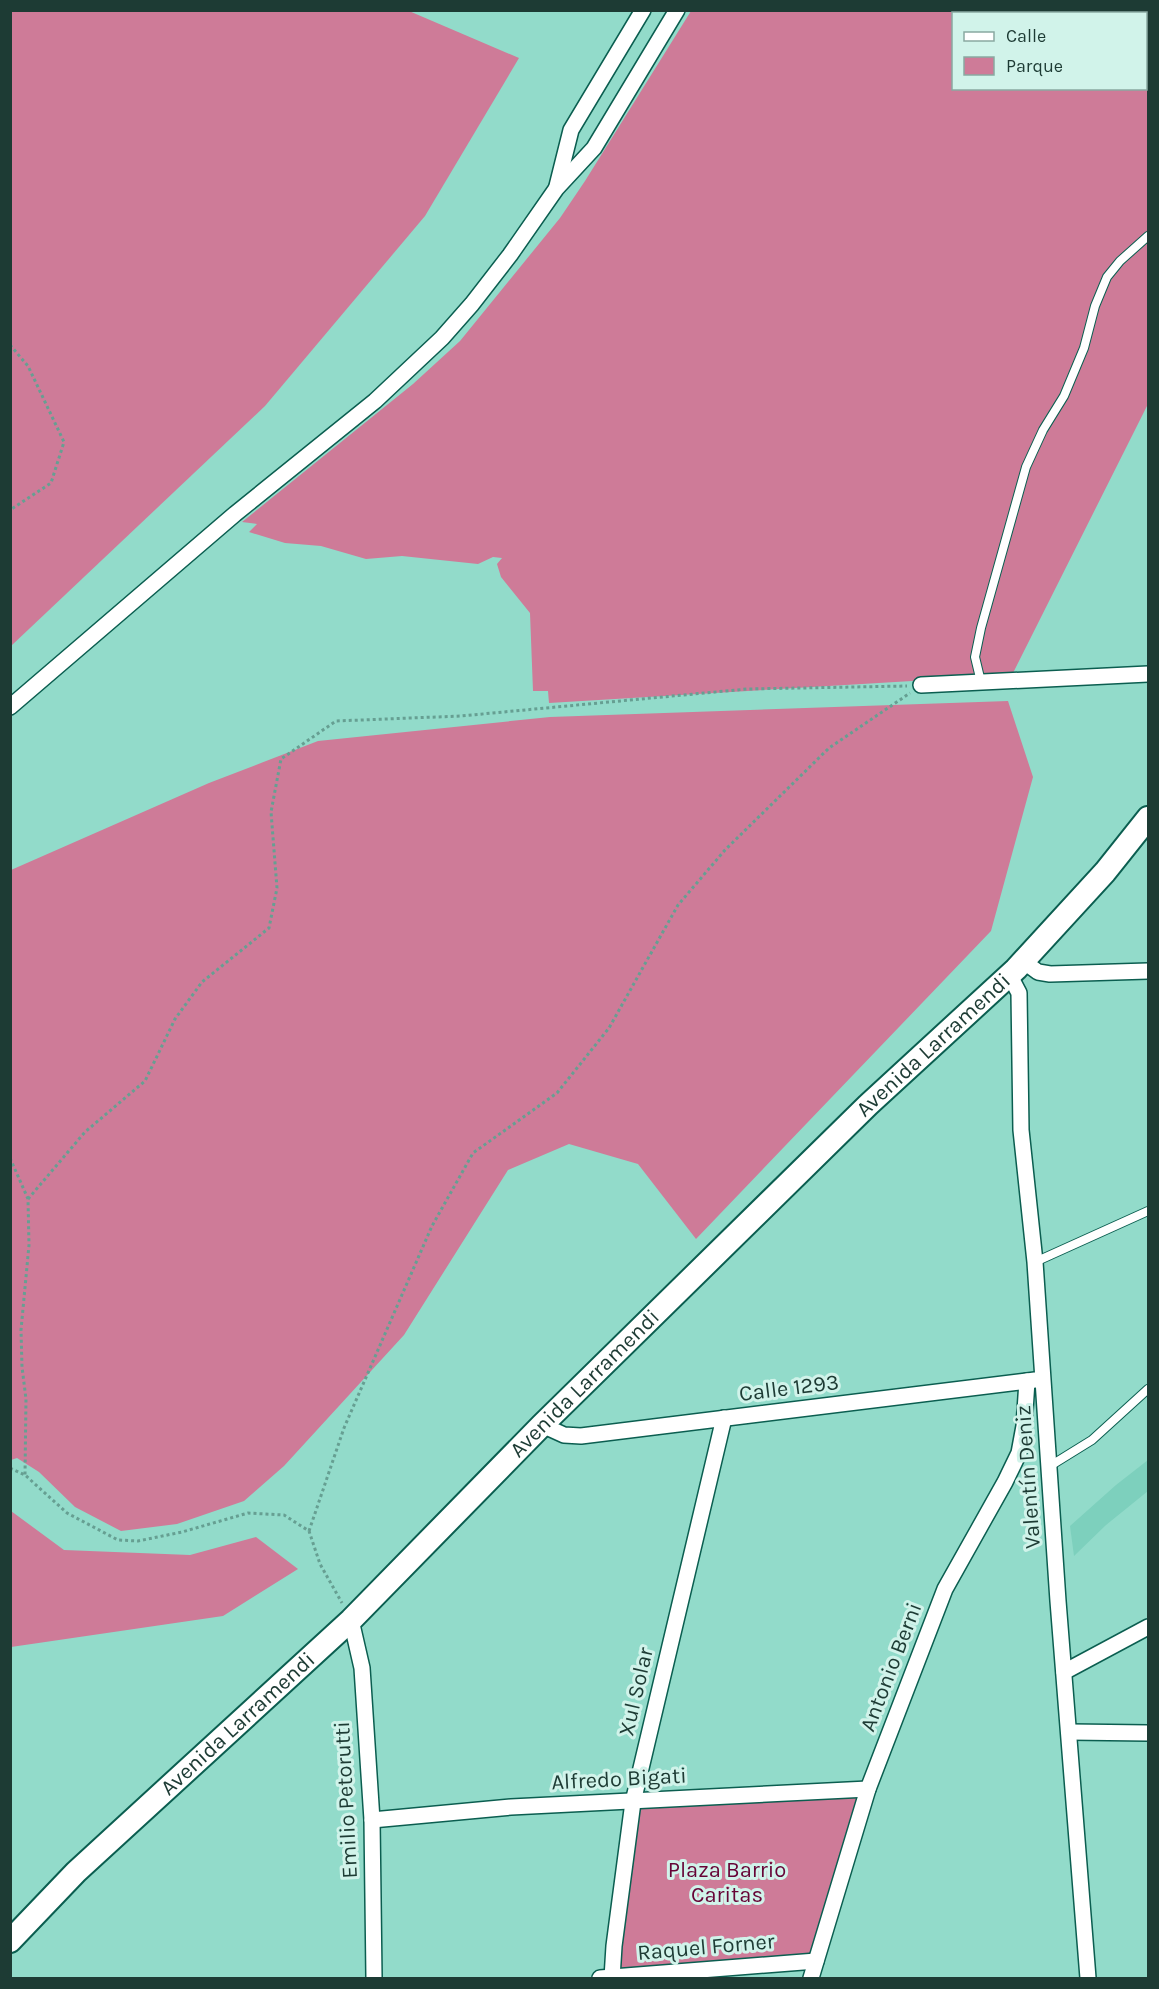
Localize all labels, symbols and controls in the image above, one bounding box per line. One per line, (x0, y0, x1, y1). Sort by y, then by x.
legend (952, 12, 1147, 90)
text: Calle (1006, 25, 1046, 47)
text: Parque (1006, 55, 1063, 77)
street label: Avenida Larramendi (851, 968, 1016, 1122)
street label: Avenida Larramendi (504, 1304, 665, 1463)
street label: Calle 1293 (738, 1369, 840, 1407)
street label: Valentín Deniz (1010, 1404, 1046, 1550)
street label: Antonio Berni (854, 1599, 928, 1735)
street label: Xul Solar (613, 1645, 659, 1739)
street label: Avenida Larramendi (155, 1647, 320, 1801)
street label: Emilio Petorutti (329, 1721, 363, 1879)
street label: Alfredo Bigati (551, 1762, 687, 1796)
park label: Plaza Barrio Caritas (668, 1857, 786, 1908)
street label: Raquel Forner (636, 1928, 776, 1966)

